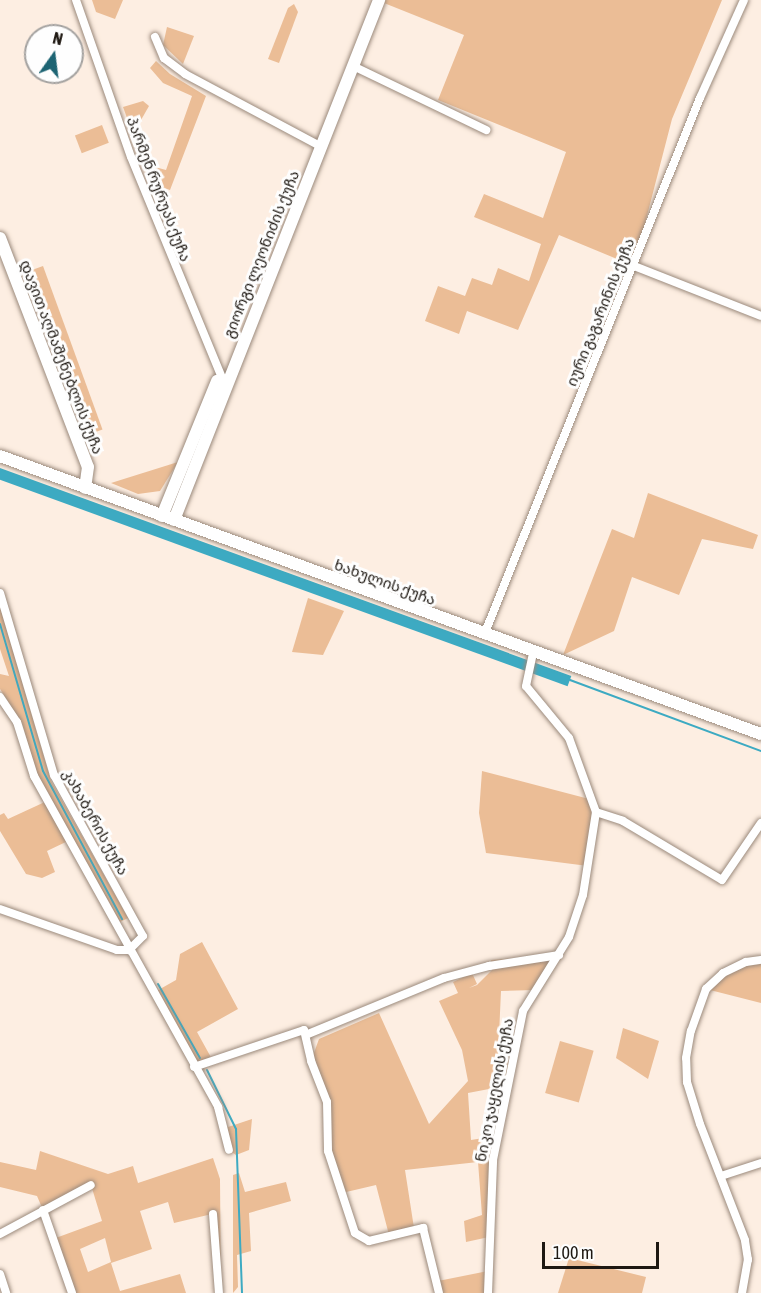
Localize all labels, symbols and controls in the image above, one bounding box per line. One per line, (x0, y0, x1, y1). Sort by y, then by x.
north arrow (24, 24, 84, 84)
text: N (51, 29, 65, 48)
street label: პარმენ რურუას ქუჩა (123, 114, 195, 264)
street label: გიორგი ლეონიძის ქუჩა (219, 168, 303, 340)
street label: იური გაგარინის ქუჩა (562, 235, 638, 389)
street label: დავით აღმაშენებლის ქუჩა (17, 257, 107, 457)
street label: ხახულის ქუჩა (332, 555, 438, 609)
street label: კახაბერის ქუჩა (59, 766, 133, 878)
street label: ნიკო ჯაყელის ქუჩა (471, 1017, 517, 1163)
scale bar (545, 1230, 662, 1268)
text: 100 m (553, 1242, 594, 1263)

